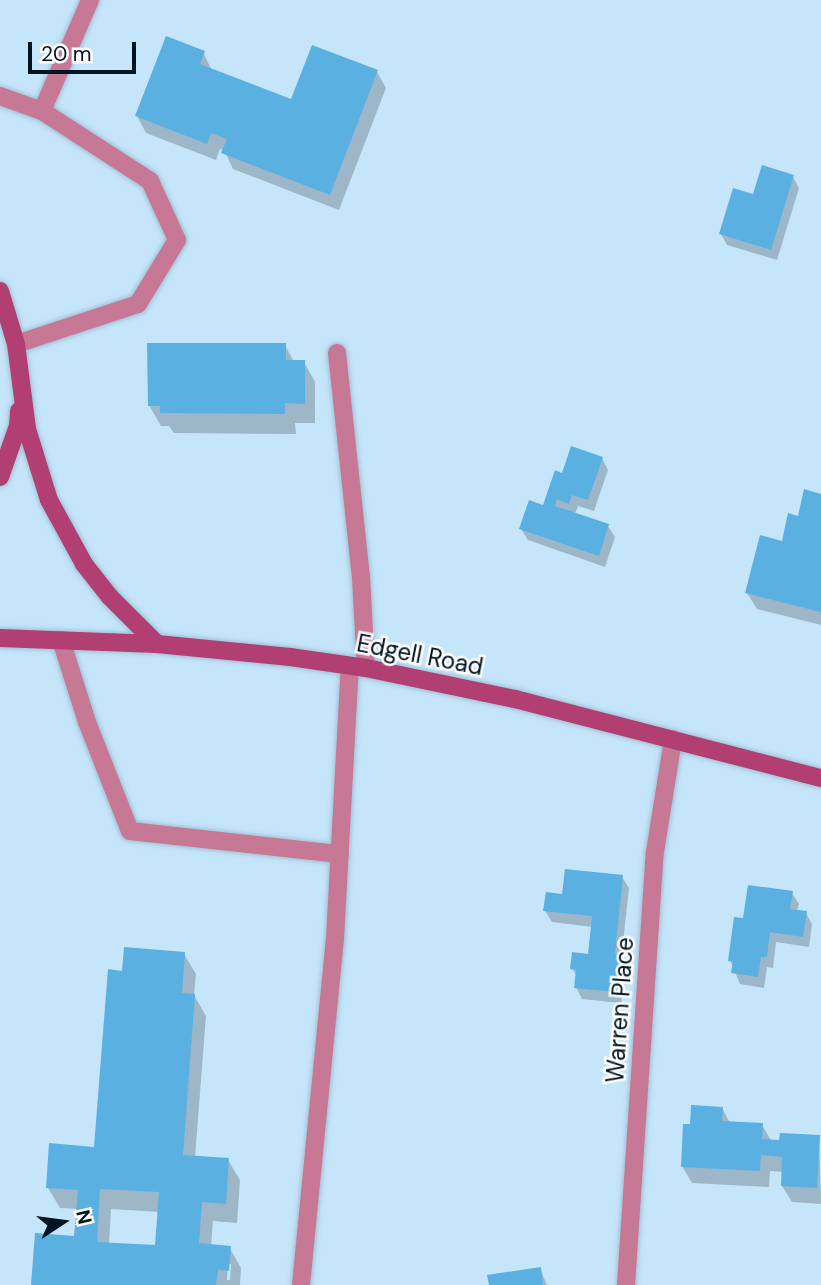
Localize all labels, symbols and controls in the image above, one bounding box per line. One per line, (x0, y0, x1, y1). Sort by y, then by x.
scale bar (32, 28, 140, 72)
text: 20 m (41, 40, 92, 68)
street label: Edgell Road (354, 629, 486, 681)
street label: Warren Place (601, 936, 639, 1084)
north arrow (28, 1187, 98, 1257)
text: N (70, 1208, 98, 1227)

